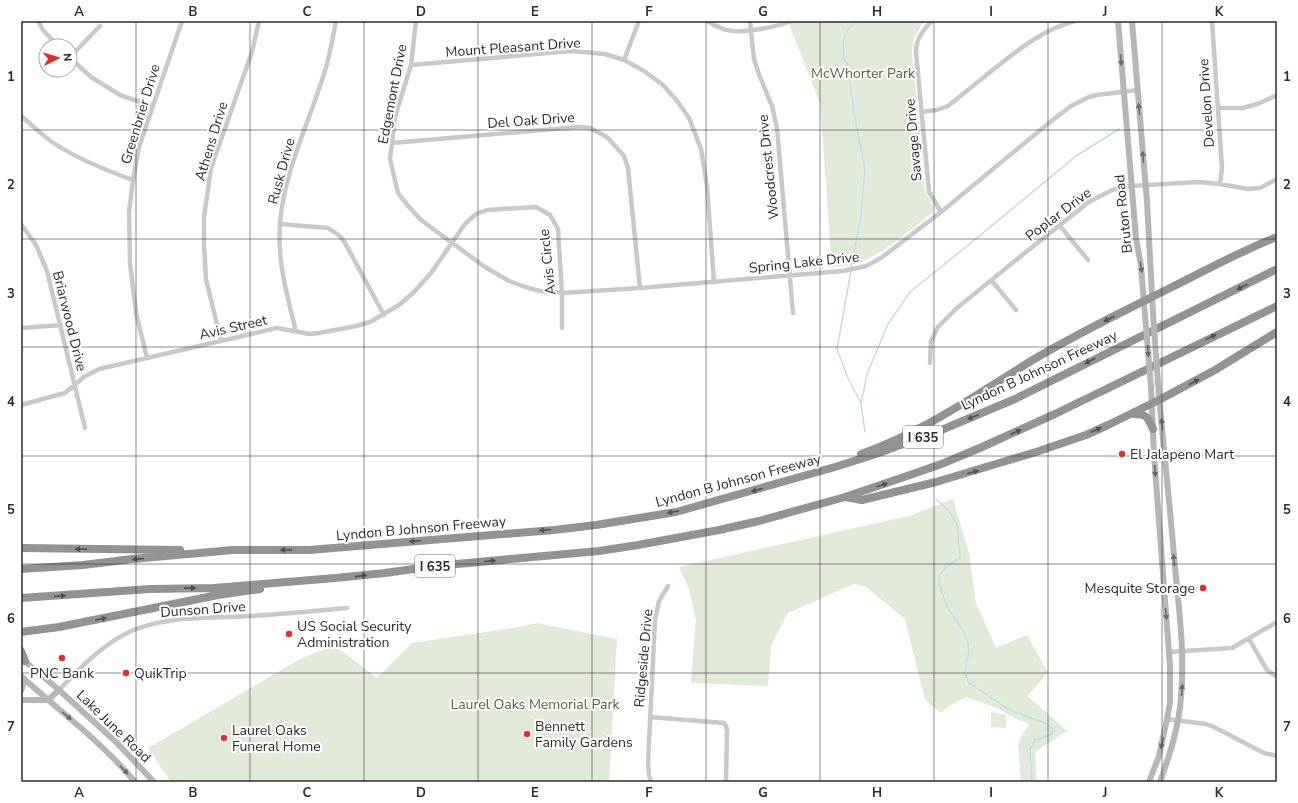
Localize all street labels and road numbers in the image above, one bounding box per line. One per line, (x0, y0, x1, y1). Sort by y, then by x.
street label: Mount Pleasant Drive (445, 33, 581, 62)
street label: Edgemont Drive (373, 43, 411, 146)
street label: Develon Drive (1194, 58, 1219, 148)
street label: Greenbrier Drive (116, 62, 165, 166)
street label: Savage Drive (900, 98, 927, 182)
street label: Athens Drive (190, 99, 233, 183)
street label: Del Oak Drive (487, 108, 575, 133)
street label: Woodcrest Drive (754, 113, 783, 220)
street label: Rusk Drive (264, 136, 299, 206)
street label: Bruton Road (1110, 174, 1137, 254)
street label: Poplar Drive (1021, 183, 1095, 245)
street label: Avis Circle (535, 228, 560, 296)
street label: Spring Lake Drive (748, 247, 860, 278)
street label: Briarwood Drive (48, 269, 91, 373)
street label: Avis Street (197, 310, 269, 344)
street label: Lyndon B Johnson Freeway (958, 325, 1121, 415)
road number: I 635 (903, 426, 943, 448)
street label: Lyndon B Johnson Freeway (653, 449, 824, 512)
street label: Lyndon B Johnson Freeway (335, 512, 508, 545)
road number: I 635 (415, 555, 455, 577)
street label: Dunson Drive (160, 597, 246, 622)
street label: Ridgeside Drive (630, 608, 657, 708)
street label: Lake June Road (72, 686, 155, 767)

